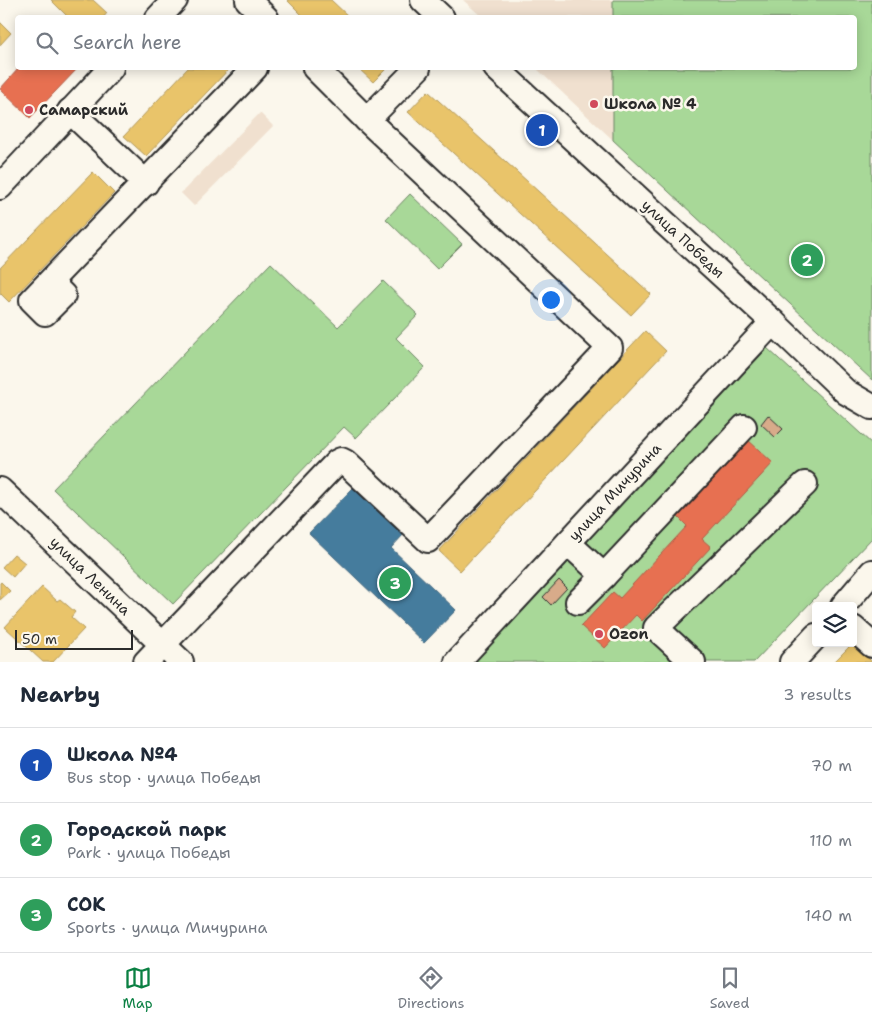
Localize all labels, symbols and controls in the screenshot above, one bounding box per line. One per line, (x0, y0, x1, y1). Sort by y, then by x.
search box (15, 15, 857, 70)
icon: search (33, 29, 61, 57)
text: Search here (73, 30, 182, 55)
place label: Школа № 4 (604, 94, 697, 114)
marker: Школа № 4 (588, 98, 600, 110)
place label: Самарский (39, 100, 129, 120)
marker: Самарский (23, 104, 35, 116)
pin: 1 (526, 111, 558, 149)
street label: улица Победы (637, 195, 729, 283)
pin: 2 (791, 241, 823, 279)
your location (538, 287, 564, 313)
street label: улица Мичурина (564, 438, 666, 545)
street label: улица Ленина (45, 532, 135, 620)
pin: 3 (379, 564, 411, 602)
map controls (812, 602, 857, 647)
button: layers (812, 602, 857, 647)
place label: Ozon (609, 624, 649, 644)
scale bar (15, 627, 132, 650)
marker: Ozon (593, 628, 605, 640)
text: 50 m (22, 630, 57, 648)
text: Nearby (20, 681, 100, 709)
text: 3 results (783, 684, 852, 705)
text: Школа №4 (67, 742, 178, 767)
text: 1 (32, 755, 40, 776)
text: 70 m (811, 755, 852, 776)
text: Bus stop · улица Победы (67, 767, 261, 788)
text: Городской парк (67, 817, 227, 842)
text: 2 (30, 830, 42, 851)
text: 110 m (809, 830, 852, 851)
text: Park · улица Победы (67, 842, 231, 863)
text: СОК (67, 892, 105, 917)
text: 3 (30, 905, 42, 926)
text: 140 m (805, 905, 852, 926)
text: Sports · улица Мичурина (67, 917, 267, 938)
tab: Map (123, 964, 153, 1012)
tab: Directions (398, 964, 464, 1012)
tab: Saved (710, 964, 749, 1012)

